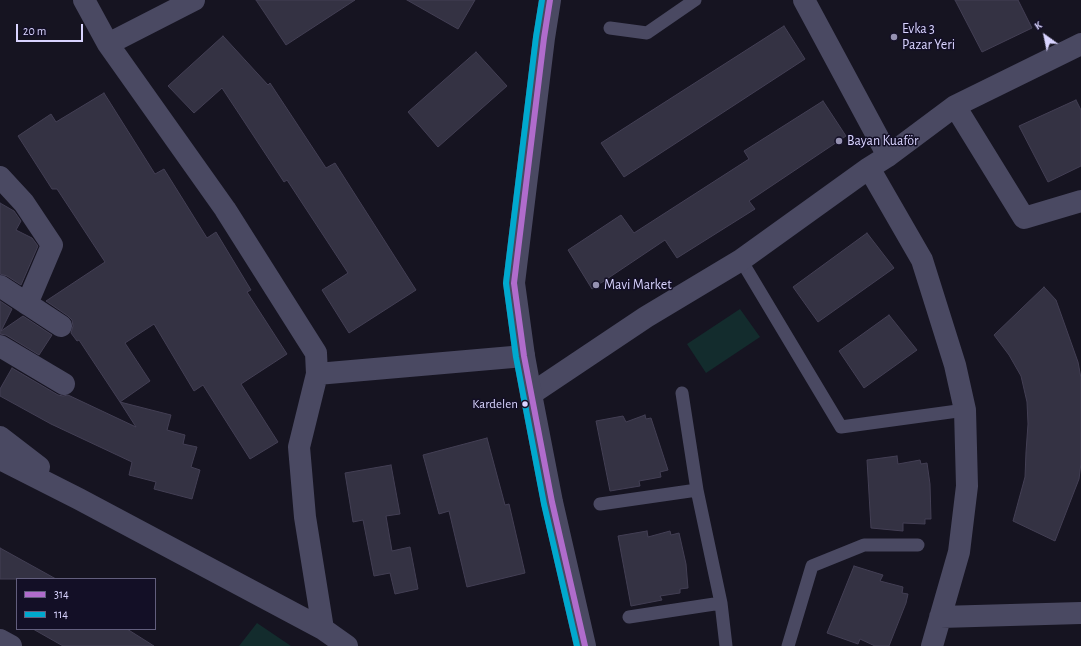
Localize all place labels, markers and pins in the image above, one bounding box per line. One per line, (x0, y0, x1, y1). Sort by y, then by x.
place label: Evka 3 Pazar Yeri (902, 21, 955, 54)
marker: Evka 3 Pazar Yeri (889, 32, 899, 42)
place label: Bayan Kuaför (847, 133, 919, 149)
marker: Bayan Kuaför (834, 136, 844, 146)
place label: Mavi Market (604, 277, 672, 293)
marker: Mavi Market (591, 280, 601, 290)
place label: Kardelen (472, 396, 518, 412)
marker: Kardelen (520, 399, 530, 409)

